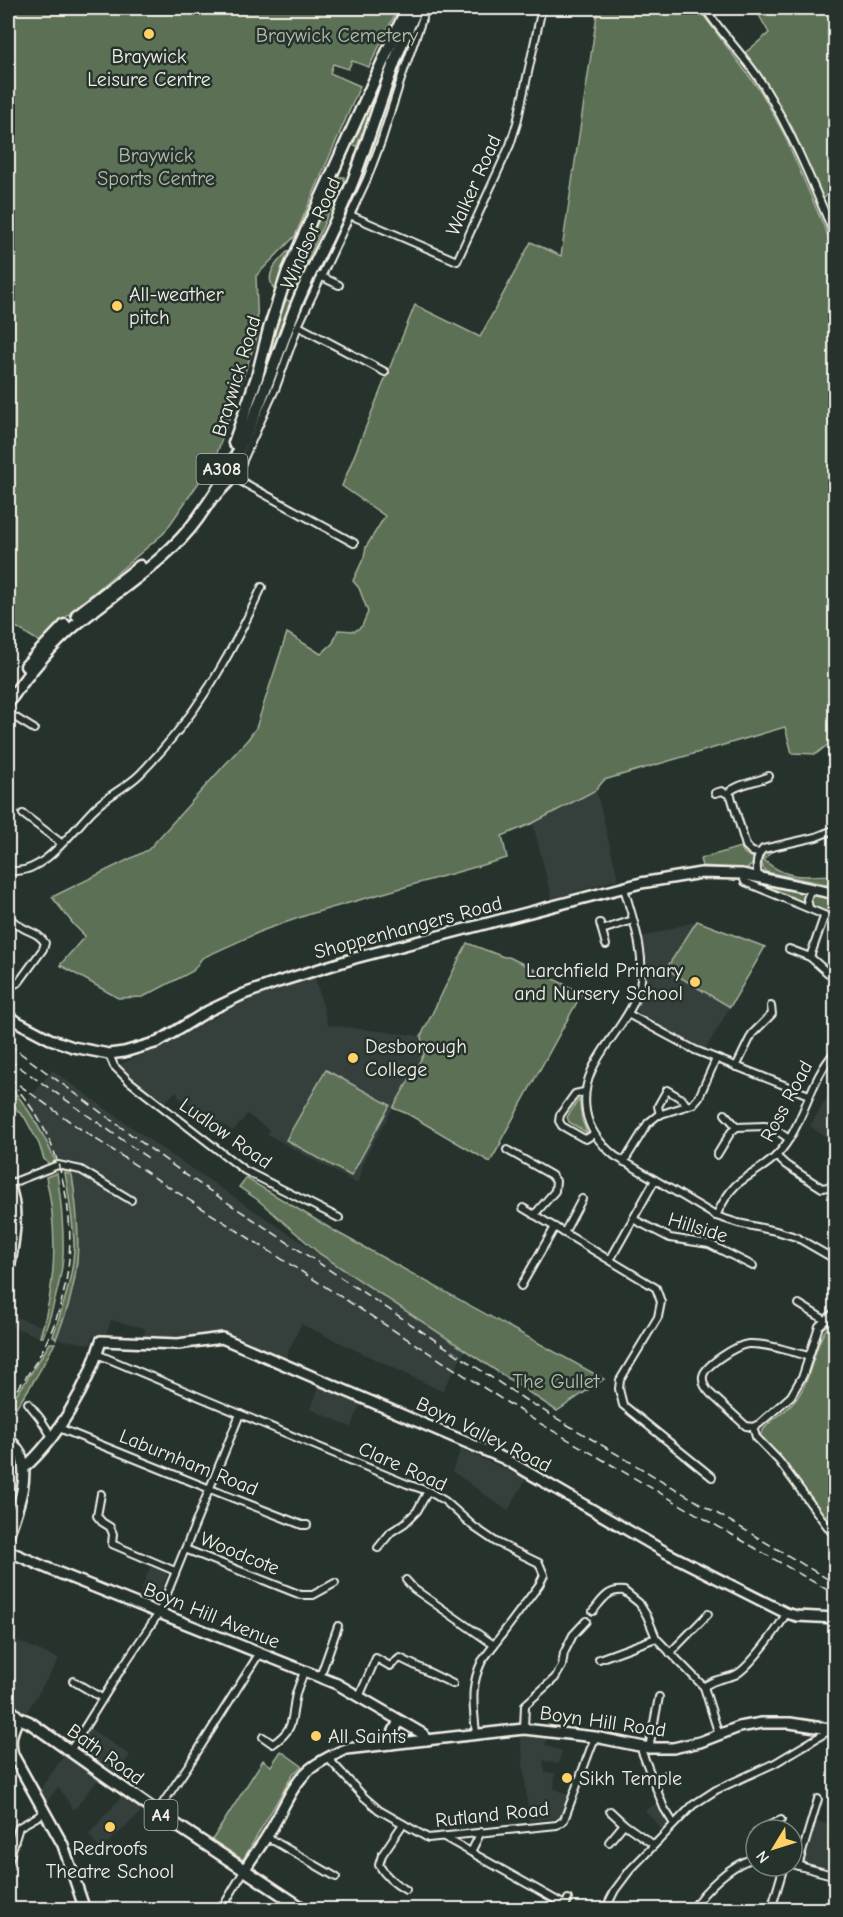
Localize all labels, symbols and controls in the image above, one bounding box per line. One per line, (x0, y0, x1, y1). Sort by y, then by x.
park label: Braywick Cemetery (256, 24, 418, 47)
marker: Braywick Leisure Centre (142, 27, 156, 41)
place label: Braywick Leisure Centre (87, 45, 211, 91)
street label: Walker Road (441, 131, 506, 239)
park label: Braywick Sports Centre (97, 144, 215, 190)
street label: Windsor Road (276, 174, 345, 293)
place label: All-weather pitch (129, 283, 224, 329)
marker: All-weather pitch (110, 299, 124, 313)
street label: Braywick Road (207, 313, 266, 439)
road number: A308 (196, 454, 248, 484)
street label: Shoppenhangers Road (312, 891, 505, 964)
place label: Larchfield Primary and Nursery School (514, 959, 683, 1005)
marker: Larchfield Primary and Nursery School (688, 975, 702, 989)
place label: Desborough College (365, 1035, 467, 1081)
marker: Desborough College (346, 1051, 360, 1065)
street label: Ross Road (755, 1057, 817, 1146)
street label: Ludlow Road (175, 1093, 276, 1174)
street label: Hillside (665, 1208, 731, 1247)
park label: The Gullet (513, 1370, 601, 1393)
street label: Boyn Valley Road (413, 1392, 555, 1477)
street label: Laburnham Road (116, 1424, 261, 1501)
street label: Clare Road (355, 1437, 451, 1496)
street label: Woodcote (197, 1527, 283, 1580)
street label: Boyn Hill Avenue (140, 1578, 283, 1653)
street label: Boyn Hill Road (538, 1701, 668, 1742)
street label: Bath Road (63, 1719, 148, 1790)
place label: All Saints (328, 1725, 406, 1748)
marker: All Saints (309, 1729, 323, 1743)
place label: Sikh Temple (579, 1767, 682, 1790)
marker: Sikh Temple (560, 1771, 574, 1785)
street label: Rutland Road (434, 1797, 550, 1832)
road number: A4 (144, 1800, 178, 1830)
north arrow (744, 1818, 804, 1878)
marker: Redroofs Theatre School (103, 1820, 117, 1834)
place label: Redroofs Theatre School (46, 1837, 174, 1883)
text: N (753, 1847, 773, 1866)

